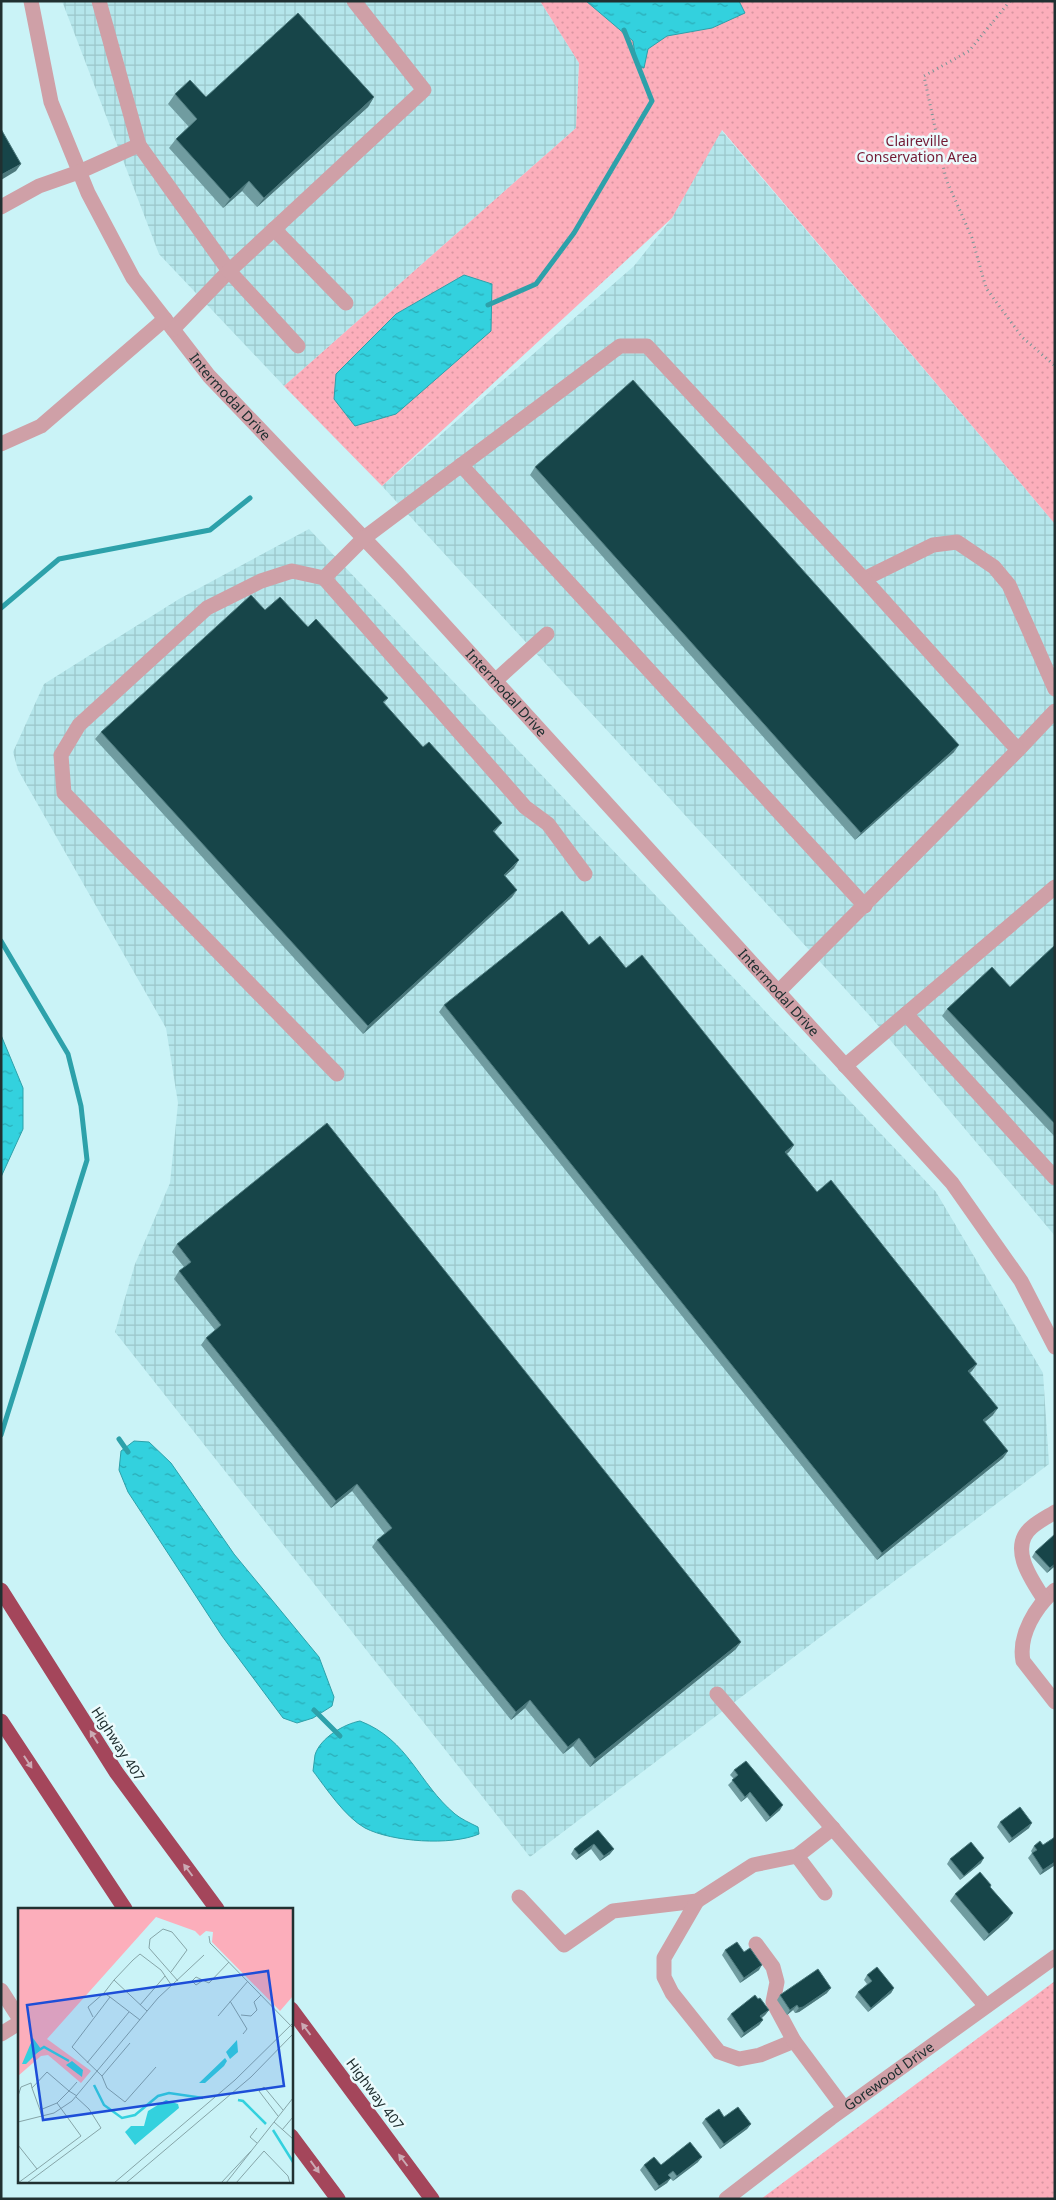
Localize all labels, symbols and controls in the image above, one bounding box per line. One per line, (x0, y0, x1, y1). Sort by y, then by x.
park label: Claireville Conservation Area (857, 131, 977, 166)
street label: Intermodal Drive (186, 349, 275, 444)
street label: Intermodal Drive (462, 645, 551, 741)
street label: Intermodal Drive (734, 944, 824, 1040)
street label: Highway 407 (87, 1703, 150, 1785)
one-way arrow (89, 1731, 98, 1744)
one-way arrow (23, 1755, 33, 1769)
one-way arrow (183, 1863, 193, 1877)
inset map (18, 1908, 292, 2182)
one-way arrow (301, 2023, 312, 2036)
street label: Gorewood Drive (840, 2037, 938, 2115)
street label: Highway 407 (342, 2054, 409, 2133)
one-way arrow (398, 2153, 408, 2167)
one-way arrow (309, 2160, 320, 2173)

